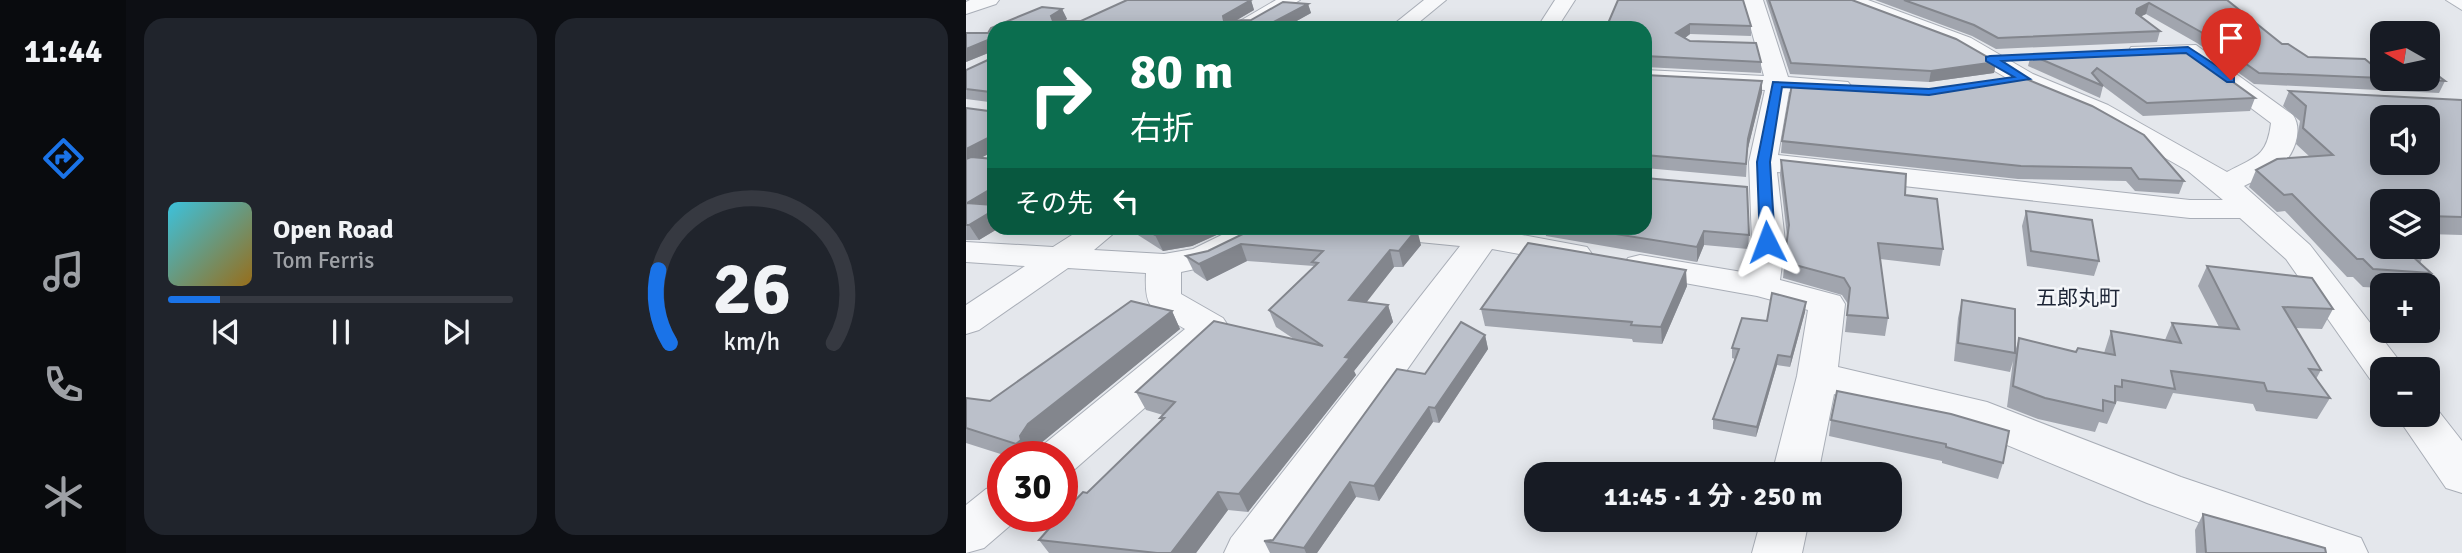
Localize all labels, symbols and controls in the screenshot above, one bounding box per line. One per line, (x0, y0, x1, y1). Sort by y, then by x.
pin (2201, 8, 2261, 80)
icon: arrive (2212, 19, 2250, 57)
north arrow (2370, 21, 2440, 91)
map controls (2370, 21, 2440, 427)
text: 11:44 (24, 32, 102, 71)
text: 80 m (1130, 42, 1233, 102)
icon: right (1015, 49, 1106, 140)
button: sound (2370, 105, 2440, 175)
text: 右折 (1130, 109, 1194, 148)
icon: directions (39, 134, 88, 183)
icon: left (1107, 182, 1145, 220)
text: その先 (1015, 188, 1093, 220)
button: layers (2370, 189, 2440, 259)
position arrow (1730, 205, 1804, 279)
text: Open Road (273, 214, 394, 246)
text: 26 (712, 245, 791, 334)
text: Tom Ferris (273, 246, 374, 275)
icon: music (39, 247, 88, 296)
button: + (2370, 273, 2440, 343)
district label: 五郎丸町 (2036, 285, 2120, 311)
icon: previous (207, 313, 245, 351)
icon: pause (322, 313, 360, 351)
icon: next (437, 313, 475, 351)
text: km/h (723, 325, 780, 356)
button: − (2370, 357, 2440, 427)
icon: phone (39, 360, 88, 409)
speed limit sign: 30 (987, 441, 1078, 532)
icon: climate (39, 472, 88, 521)
text: 11:45 · 1 分 · 250 m (1604, 481, 1822, 513)

